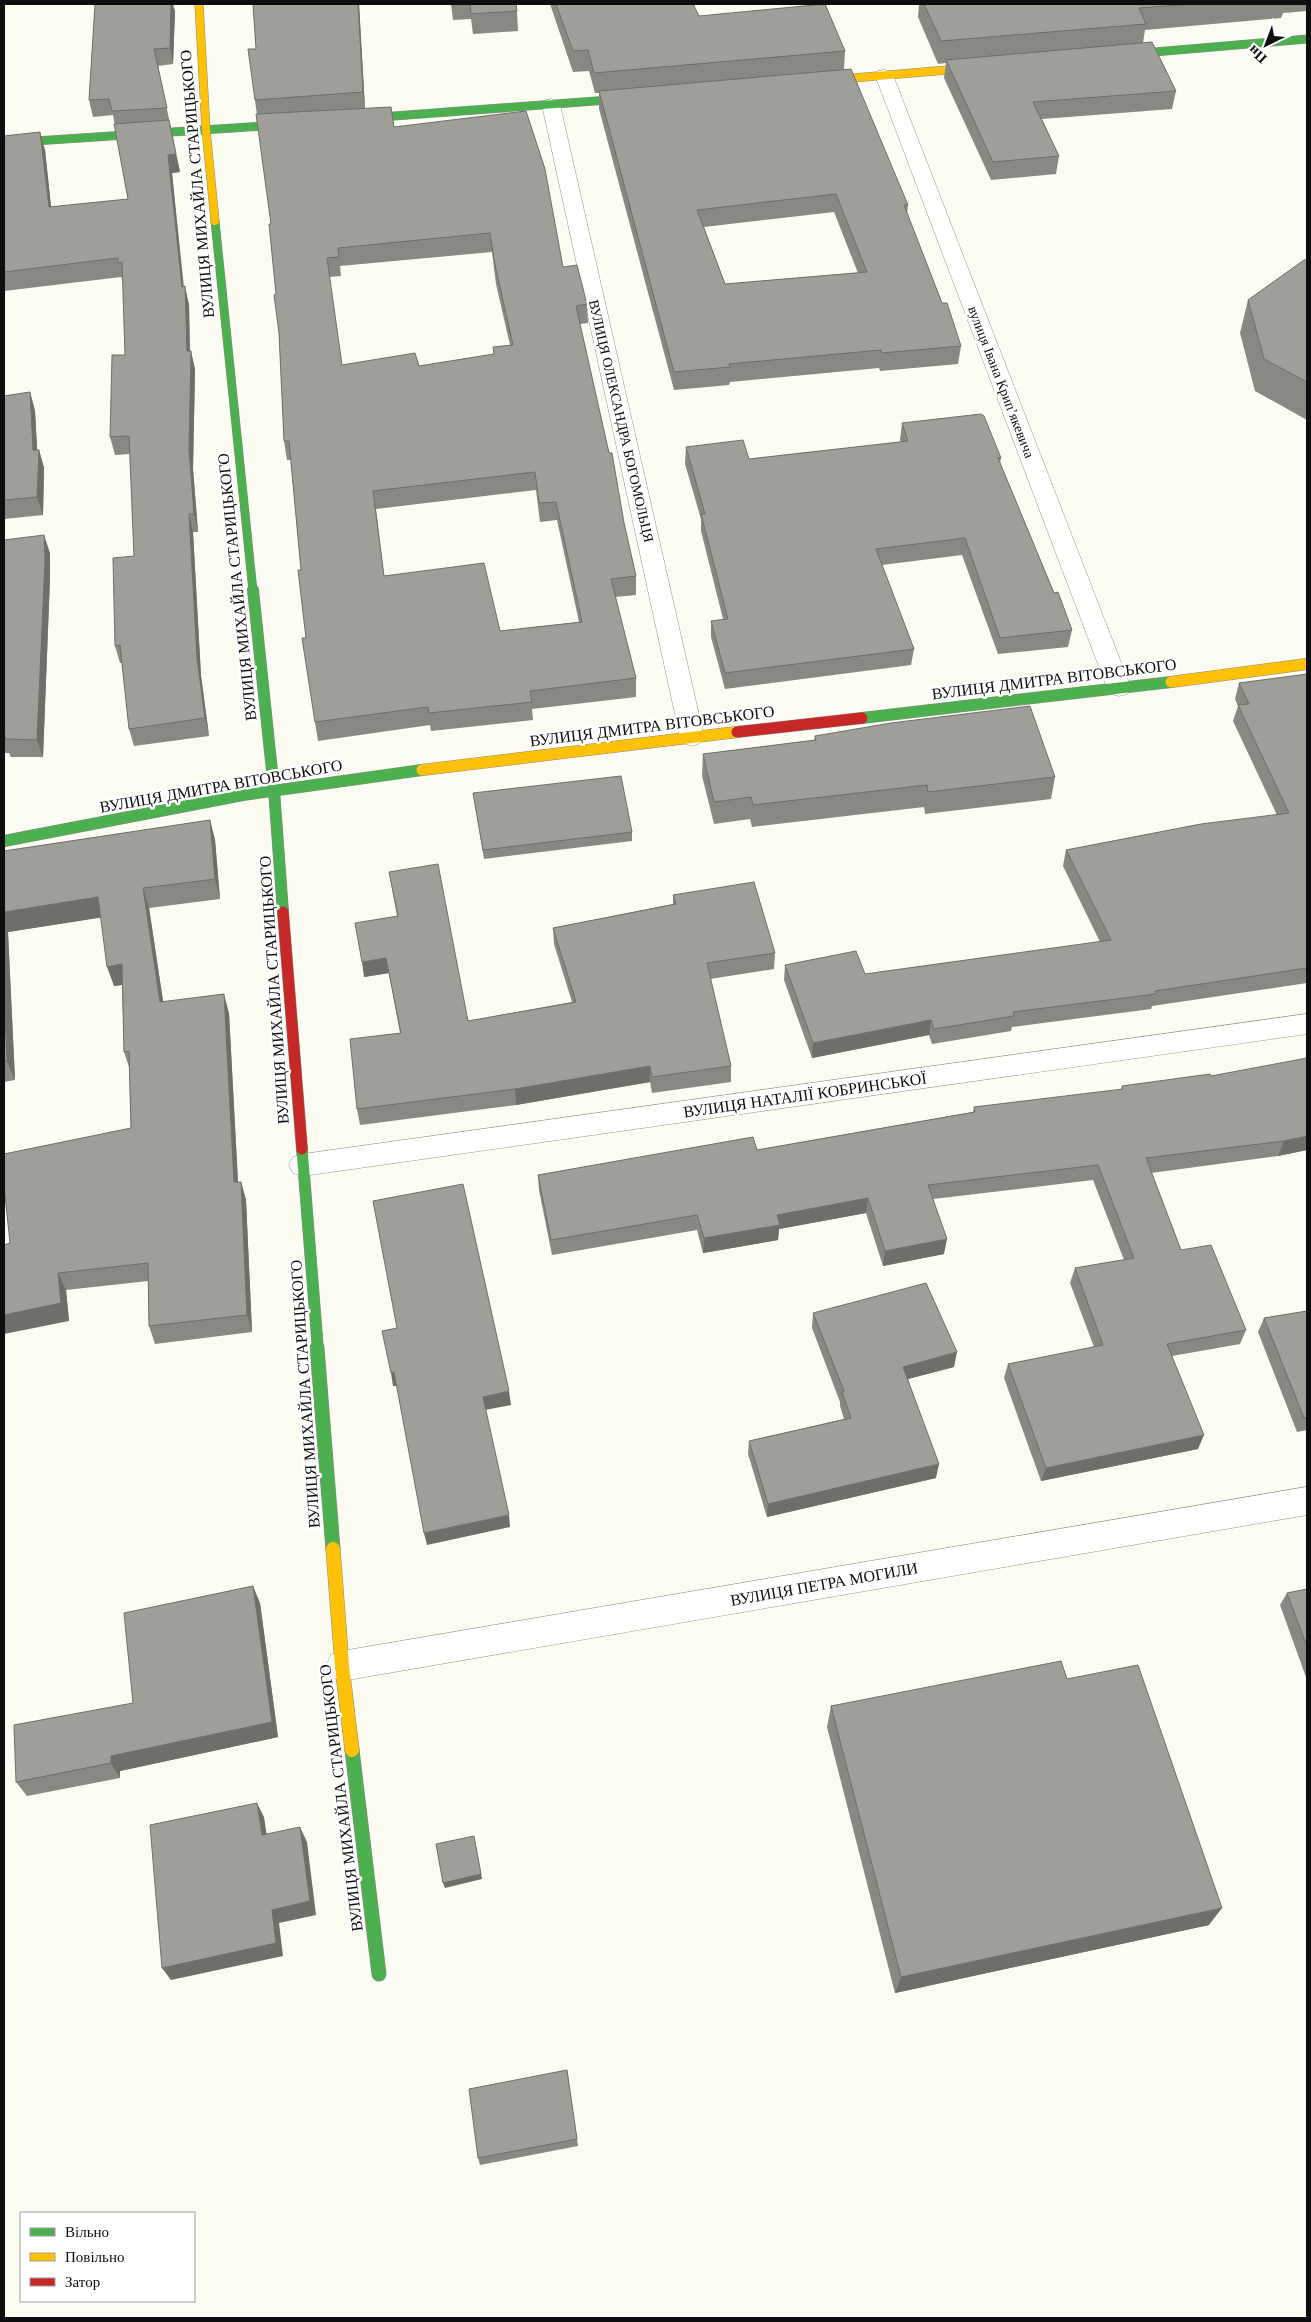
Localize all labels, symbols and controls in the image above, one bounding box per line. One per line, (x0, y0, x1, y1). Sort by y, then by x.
north arrow (1241, 20, 1291, 70)
text: Пн (1246, 42, 1270, 66)
street label: ВУЛИЦЯ МИХАЙЛА СТАРИЦЬКОГО (176, 49, 218, 319)
street label: ВУЛИЦЯ ОЛЕКСАНДРА БОГОМОЛЬЦЯ (586, 298, 656, 544)
street label: вулиця Івана Крипʼякевича (965, 304, 1037, 461)
street label: ВУЛИЦЯ МИХАЙЛА СТАРИЦЬКОГО (213, 452, 261, 722)
street label: ВУЛИЦЯ ДМИТРА ВІТОВСЬКОГО (931, 656, 1177, 703)
street label: ВУЛИЦЯ ДМИТРА ВІТОВСЬКОГО (529, 703, 775, 750)
street label: ВУЛИЦЯ ДМИТРА ВІТОВСЬКОГО (98, 756, 344, 817)
street label: ВУЛИЦЯ МИХАЙЛА СТАРИЦЬКОГО (255, 855, 293, 1125)
street label: ВУЛИЦЯ НАТАЛІЇ КОБРИНСЬКОЇ (682, 1070, 928, 1121)
street label: ВУЛИЦЯ МИХАЙЛА СТАРИЦЬКОГО (286, 1259, 324, 1529)
street label: ВУЛИЦЯ ПЕТРА МОГИЛИ (729, 1559, 920, 1610)
street label: ВУЛИЦЯ МИХАЙЛА СТАРИЦЬКОГО (315, 1663, 367, 1933)
legend (20, 2212, 195, 2302)
text: Вільно (65, 2224, 109, 2240)
text: Повільно (65, 2249, 124, 2265)
text: Затор (65, 2274, 100, 2290)

